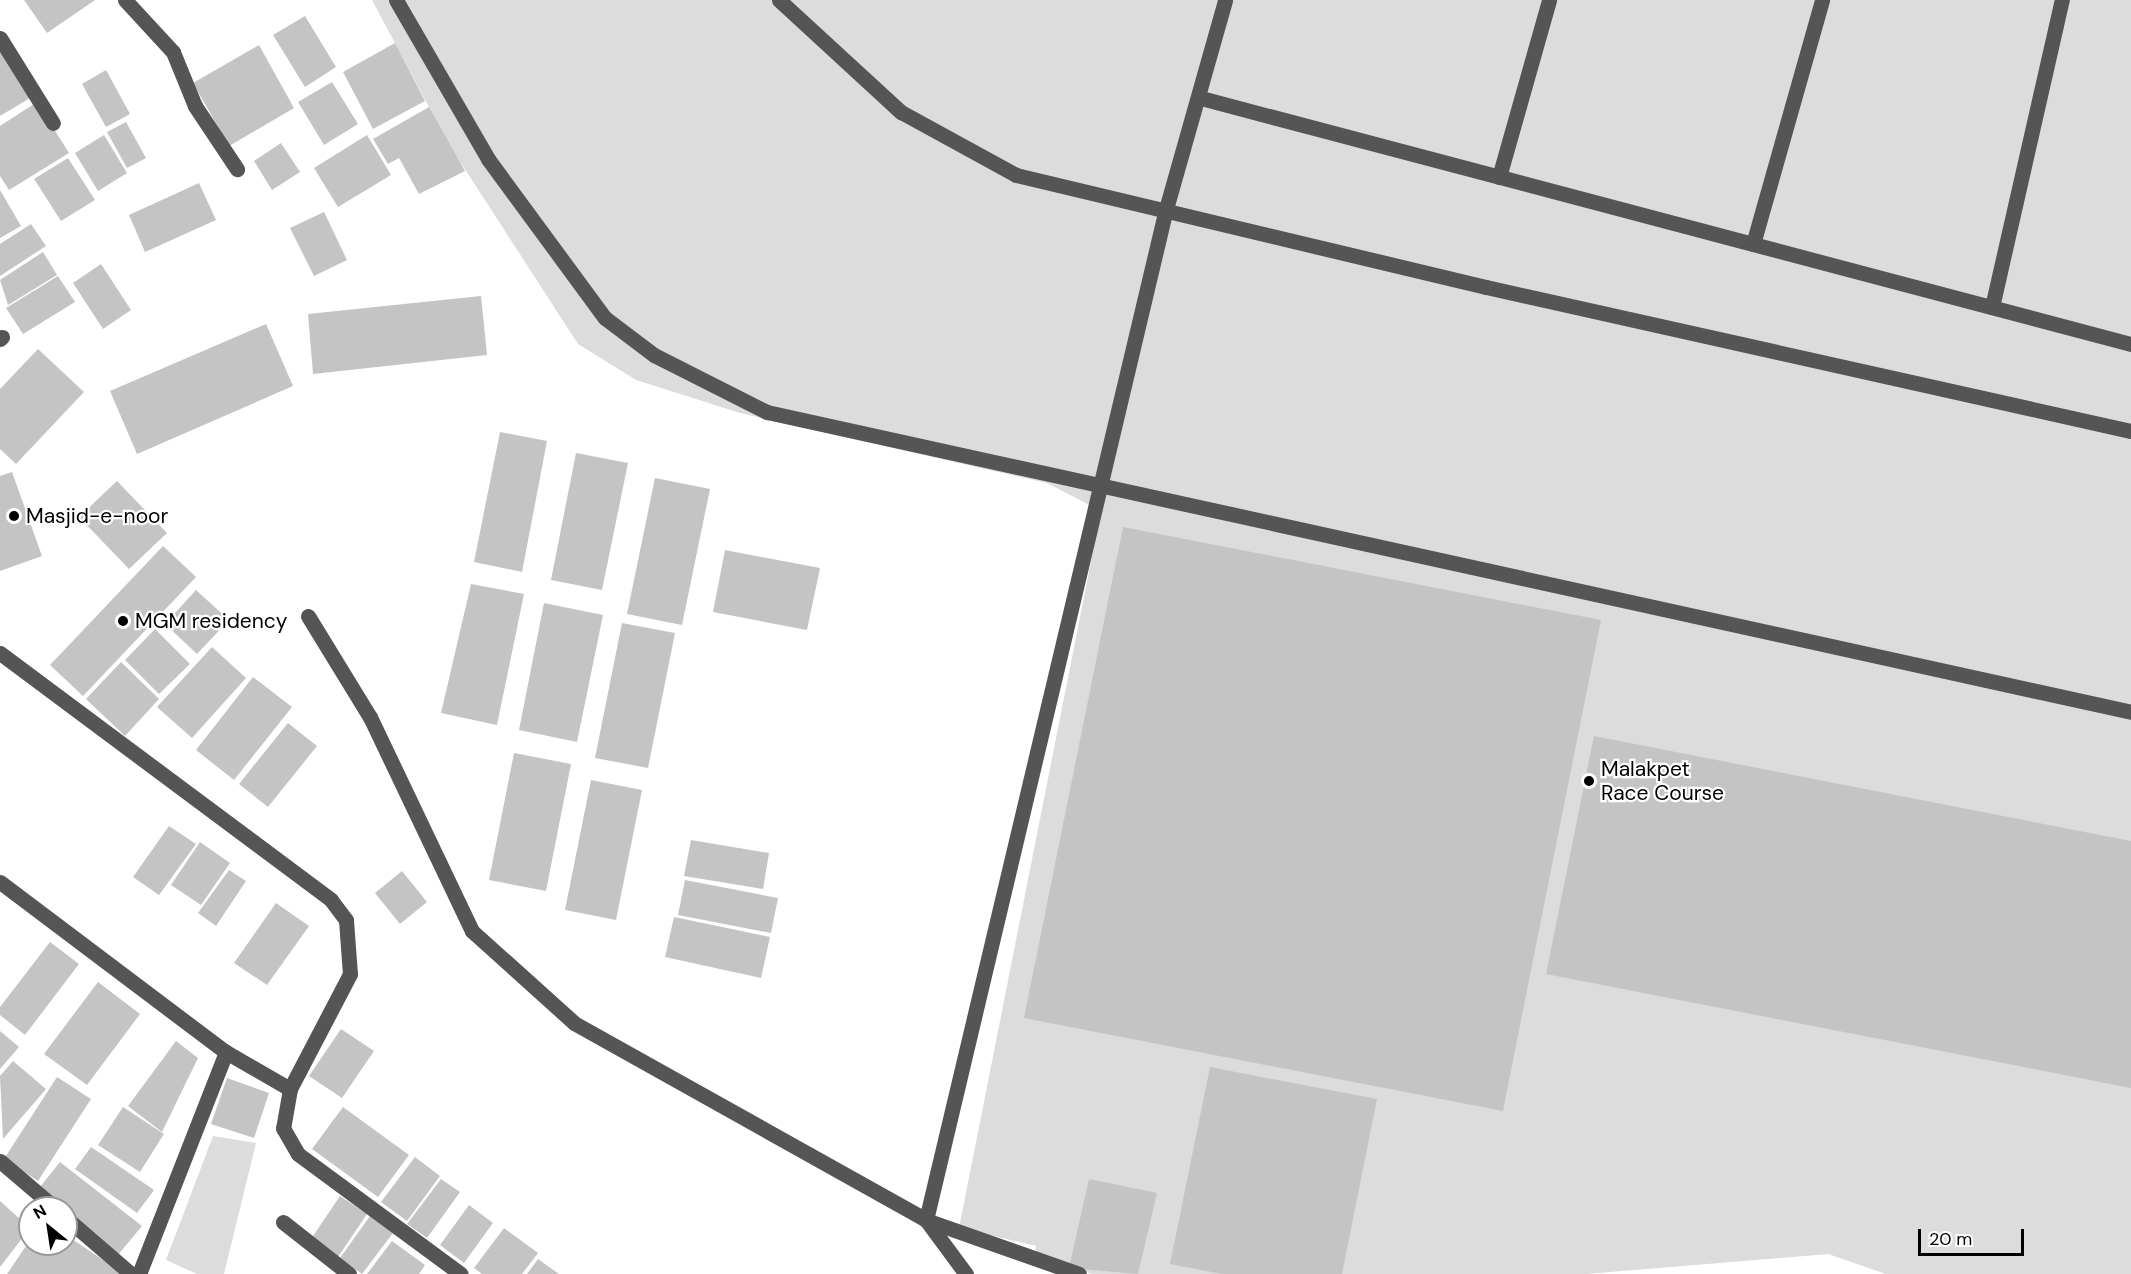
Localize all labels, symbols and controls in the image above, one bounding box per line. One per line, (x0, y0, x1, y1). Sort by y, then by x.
place label: Masjid-e-noor (26, 503, 168, 529)
marker: Masjid-e-noor (7, 509, 21, 523)
place label: MGM residency (135, 608, 288, 634)
marker: MGM residency (116, 614, 130, 628)
place label: Malakpet Race Course (1601, 756, 1724, 806)
marker: Malakpet Race Course (1582, 774, 1596, 788)
north arrow (18, 1196, 78, 1256)
text: N (29, 1200, 50, 1224)
scale bar (1921, 1217, 2028, 1255)
text: 20 m (1929, 1227, 1972, 1251)

